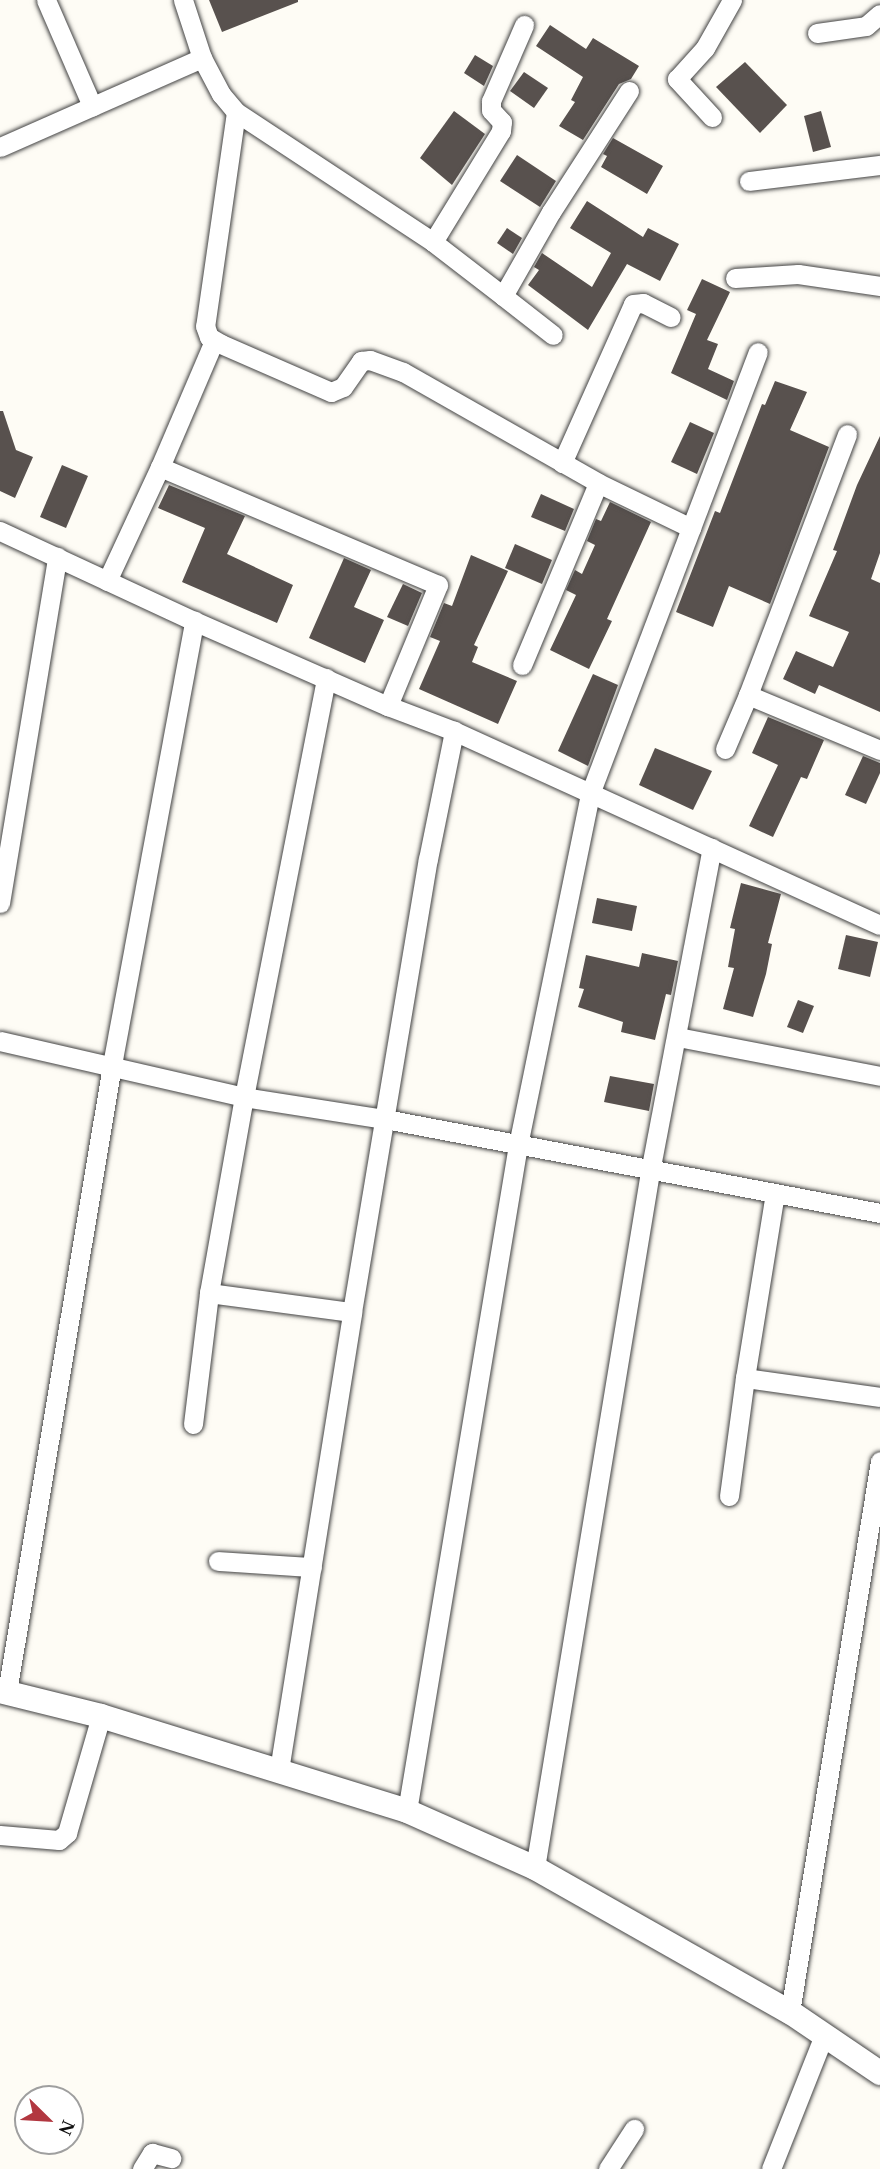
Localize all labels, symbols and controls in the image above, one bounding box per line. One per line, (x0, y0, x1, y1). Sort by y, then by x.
north arrow (14, 2085, 84, 2155)
text: N (54, 2117, 79, 2138)

